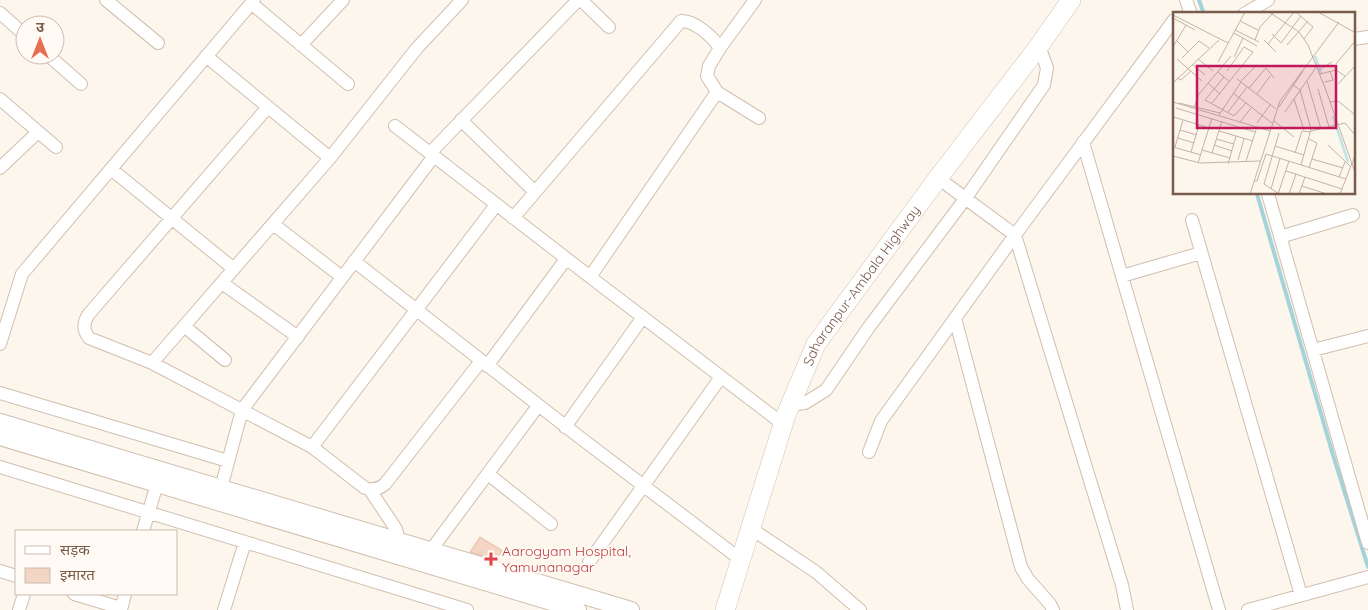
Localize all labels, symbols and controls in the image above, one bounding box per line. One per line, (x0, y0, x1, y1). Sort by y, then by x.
inset map (1173, 12, 1356, 195)
north arrow (15, 15, 65, 65)
text: उ (36, 18, 45, 36)
street label: Saharanpur-Ambala Highway (799, 202, 924, 369)
legend (15, 530, 178, 595)
text: सड़क (60, 540, 90, 559)
place label: Aarogyam Hospital, Yamunanagar (502, 542, 631, 576)
marker: Aarogyam Hospital, Yamunanagar (484, 552, 498, 566)
text: इमारत (60, 565, 95, 584)

